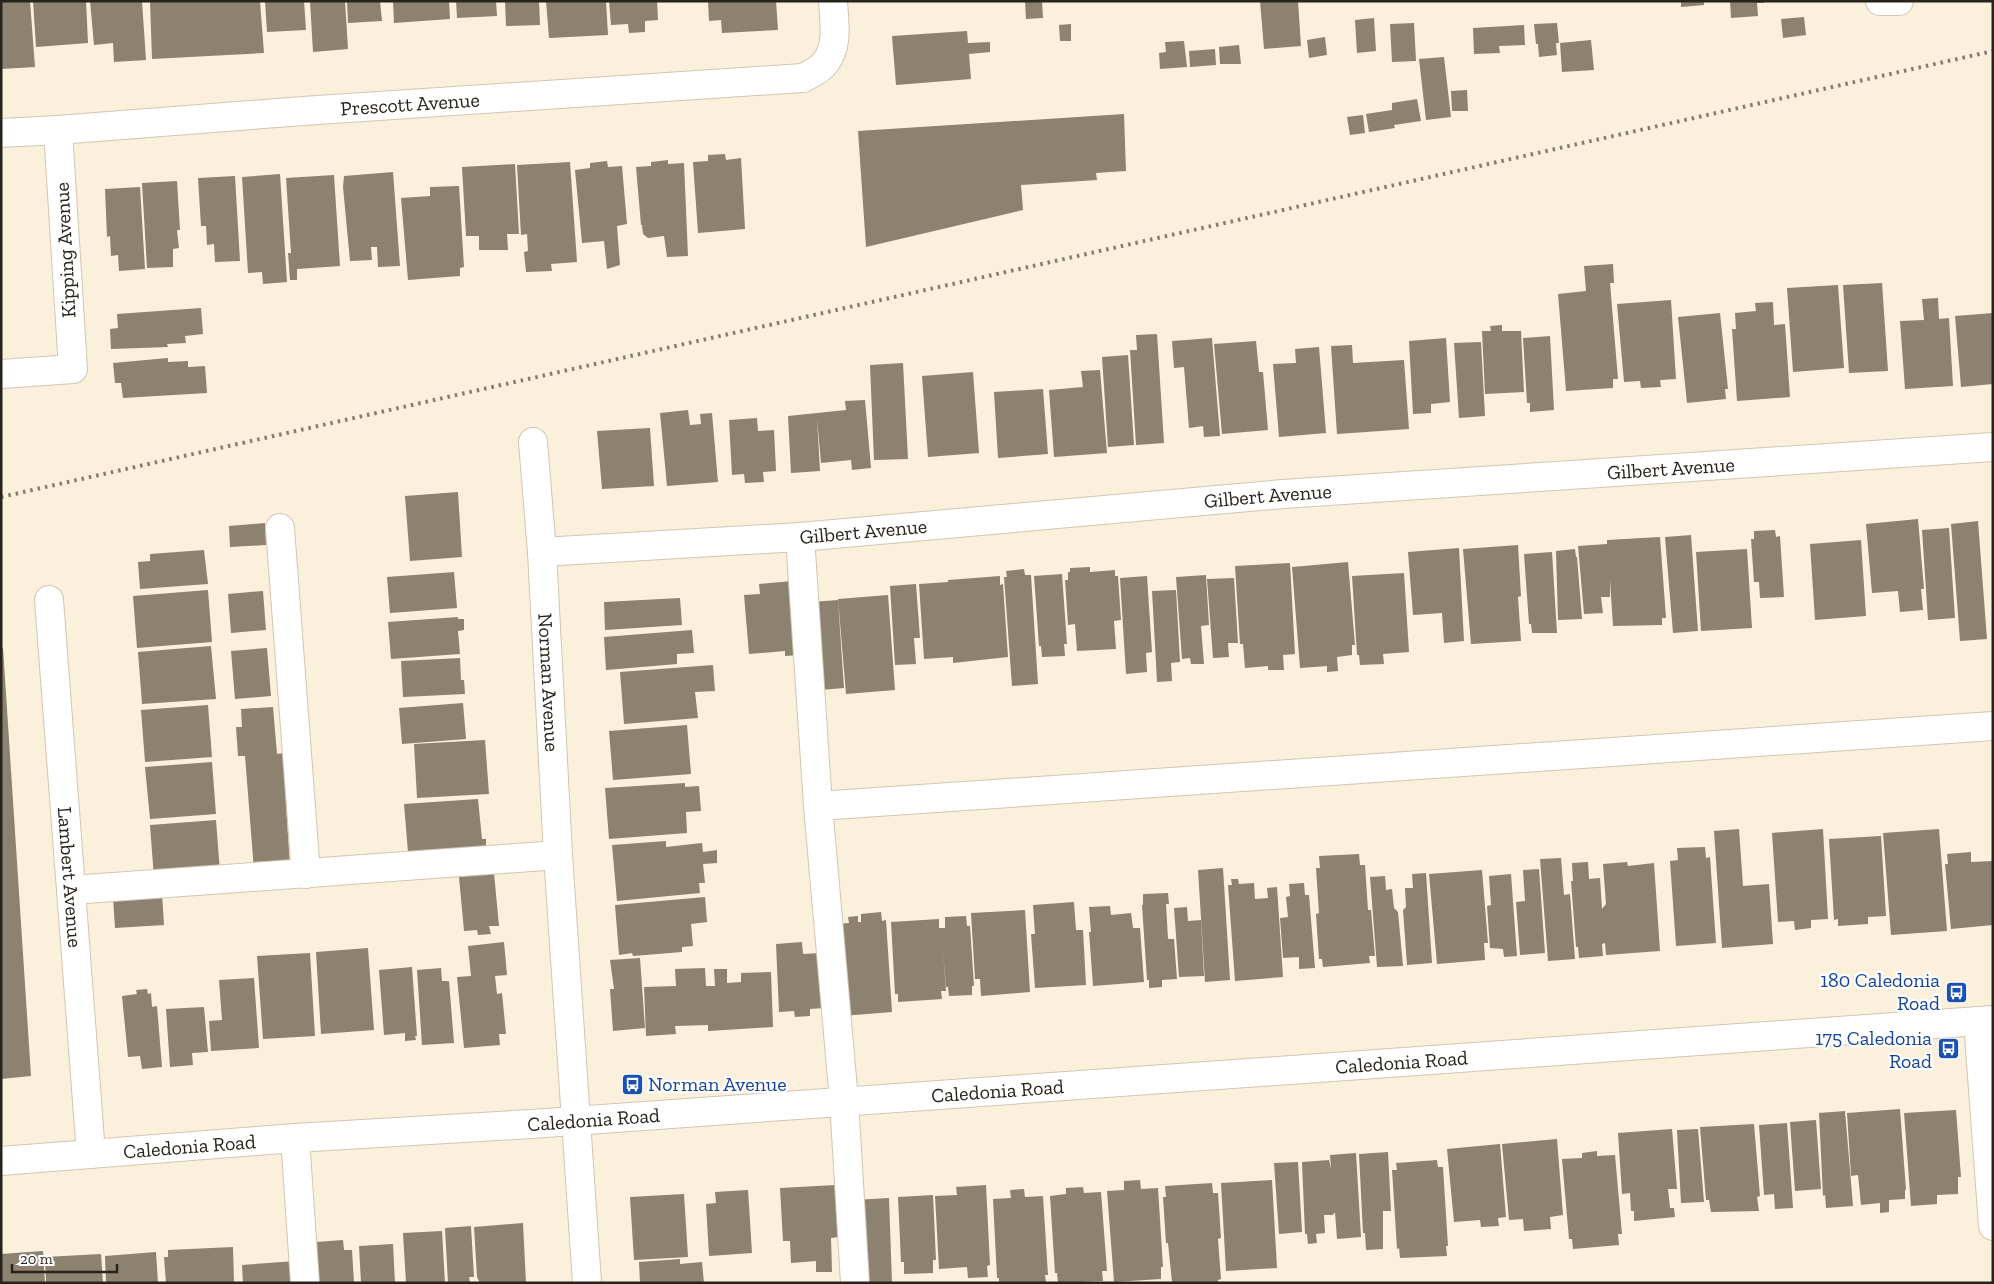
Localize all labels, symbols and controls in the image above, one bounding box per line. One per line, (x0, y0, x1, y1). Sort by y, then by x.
street label: Prescott Avenue (339, 87, 480, 121)
street label: Kipping Avenue (49, 182, 81, 318)
street label: Gilbert Avenue (1606, 452, 1735, 485)
street label: Gilbert Avenue (1203, 479, 1332, 513)
street label: Gilbert Avenue (798, 514, 928, 549)
street label: Norman Avenue (533, 613, 565, 752)
street label: Lambert Avenue (53, 806, 87, 948)
place label: 180 Caledonia Road (1820, 968, 1940, 1015)
bus stop icon: 180 Caledonia Road (1944, 980, 1968, 1004)
place label: 175 Caledonia Road (1815, 1026, 1932, 1073)
bus stop icon: 175 Caledonia Road (1936, 1037, 1960, 1061)
street label: Caledonia Road (1334, 1045, 1469, 1079)
bus stop icon: Norman Avenue (620, 1072, 644, 1096)
place label: Norman Avenue (648, 1072, 787, 1096)
street label: Caledonia Road (930, 1074, 1065, 1107)
street label: Caledonia Road (526, 1103, 661, 1136)
street label: Caledonia Road (122, 1129, 257, 1163)
scale bar (12, 1242, 118, 1274)
text: 20 m (20, 1250, 53, 1268)

